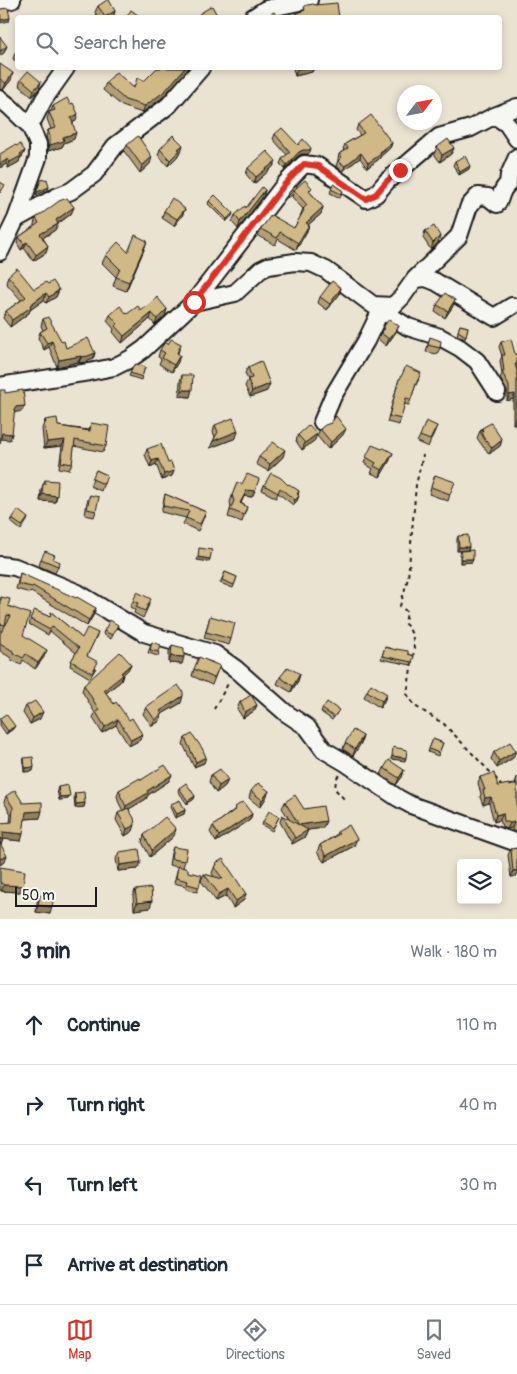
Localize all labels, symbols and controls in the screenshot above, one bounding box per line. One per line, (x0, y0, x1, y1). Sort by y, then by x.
search box (15, 15, 502, 70)
icon: search (33, 29, 61, 57)
text: Search here (73, 31, 166, 55)
north arrow (397, 85, 442, 130)
route end (389, 159, 412, 182)
route start (183, 291, 206, 314)
map controls (457, 859, 502, 904)
button: layers (457, 859, 502, 904)
scale bar (15, 884, 98, 907)
text: 50 m (22, 887, 55, 904)
text: 3 min (20, 938, 70, 965)
text: Walk · 180 m (410, 942, 497, 962)
icon: ahead (20, 1011, 48, 1039)
text: Continue (67, 1013, 140, 1037)
text: 110 m (456, 1015, 497, 1035)
icon: right (20, 1091, 48, 1119)
text: Turn right (67, 1093, 145, 1117)
text: 40 m (459, 1095, 497, 1115)
icon: left (20, 1171, 48, 1199)
text: Turn left (67, 1173, 137, 1197)
text: 30 m (459, 1175, 497, 1195)
icon: arrive (20, 1251, 48, 1279)
text: Arrive at destination (67, 1253, 228, 1277)
tab: Map (66, 1316, 94, 1363)
tab: Directions (225, 1316, 285, 1363)
tab: Saved (416, 1316, 451, 1363)

